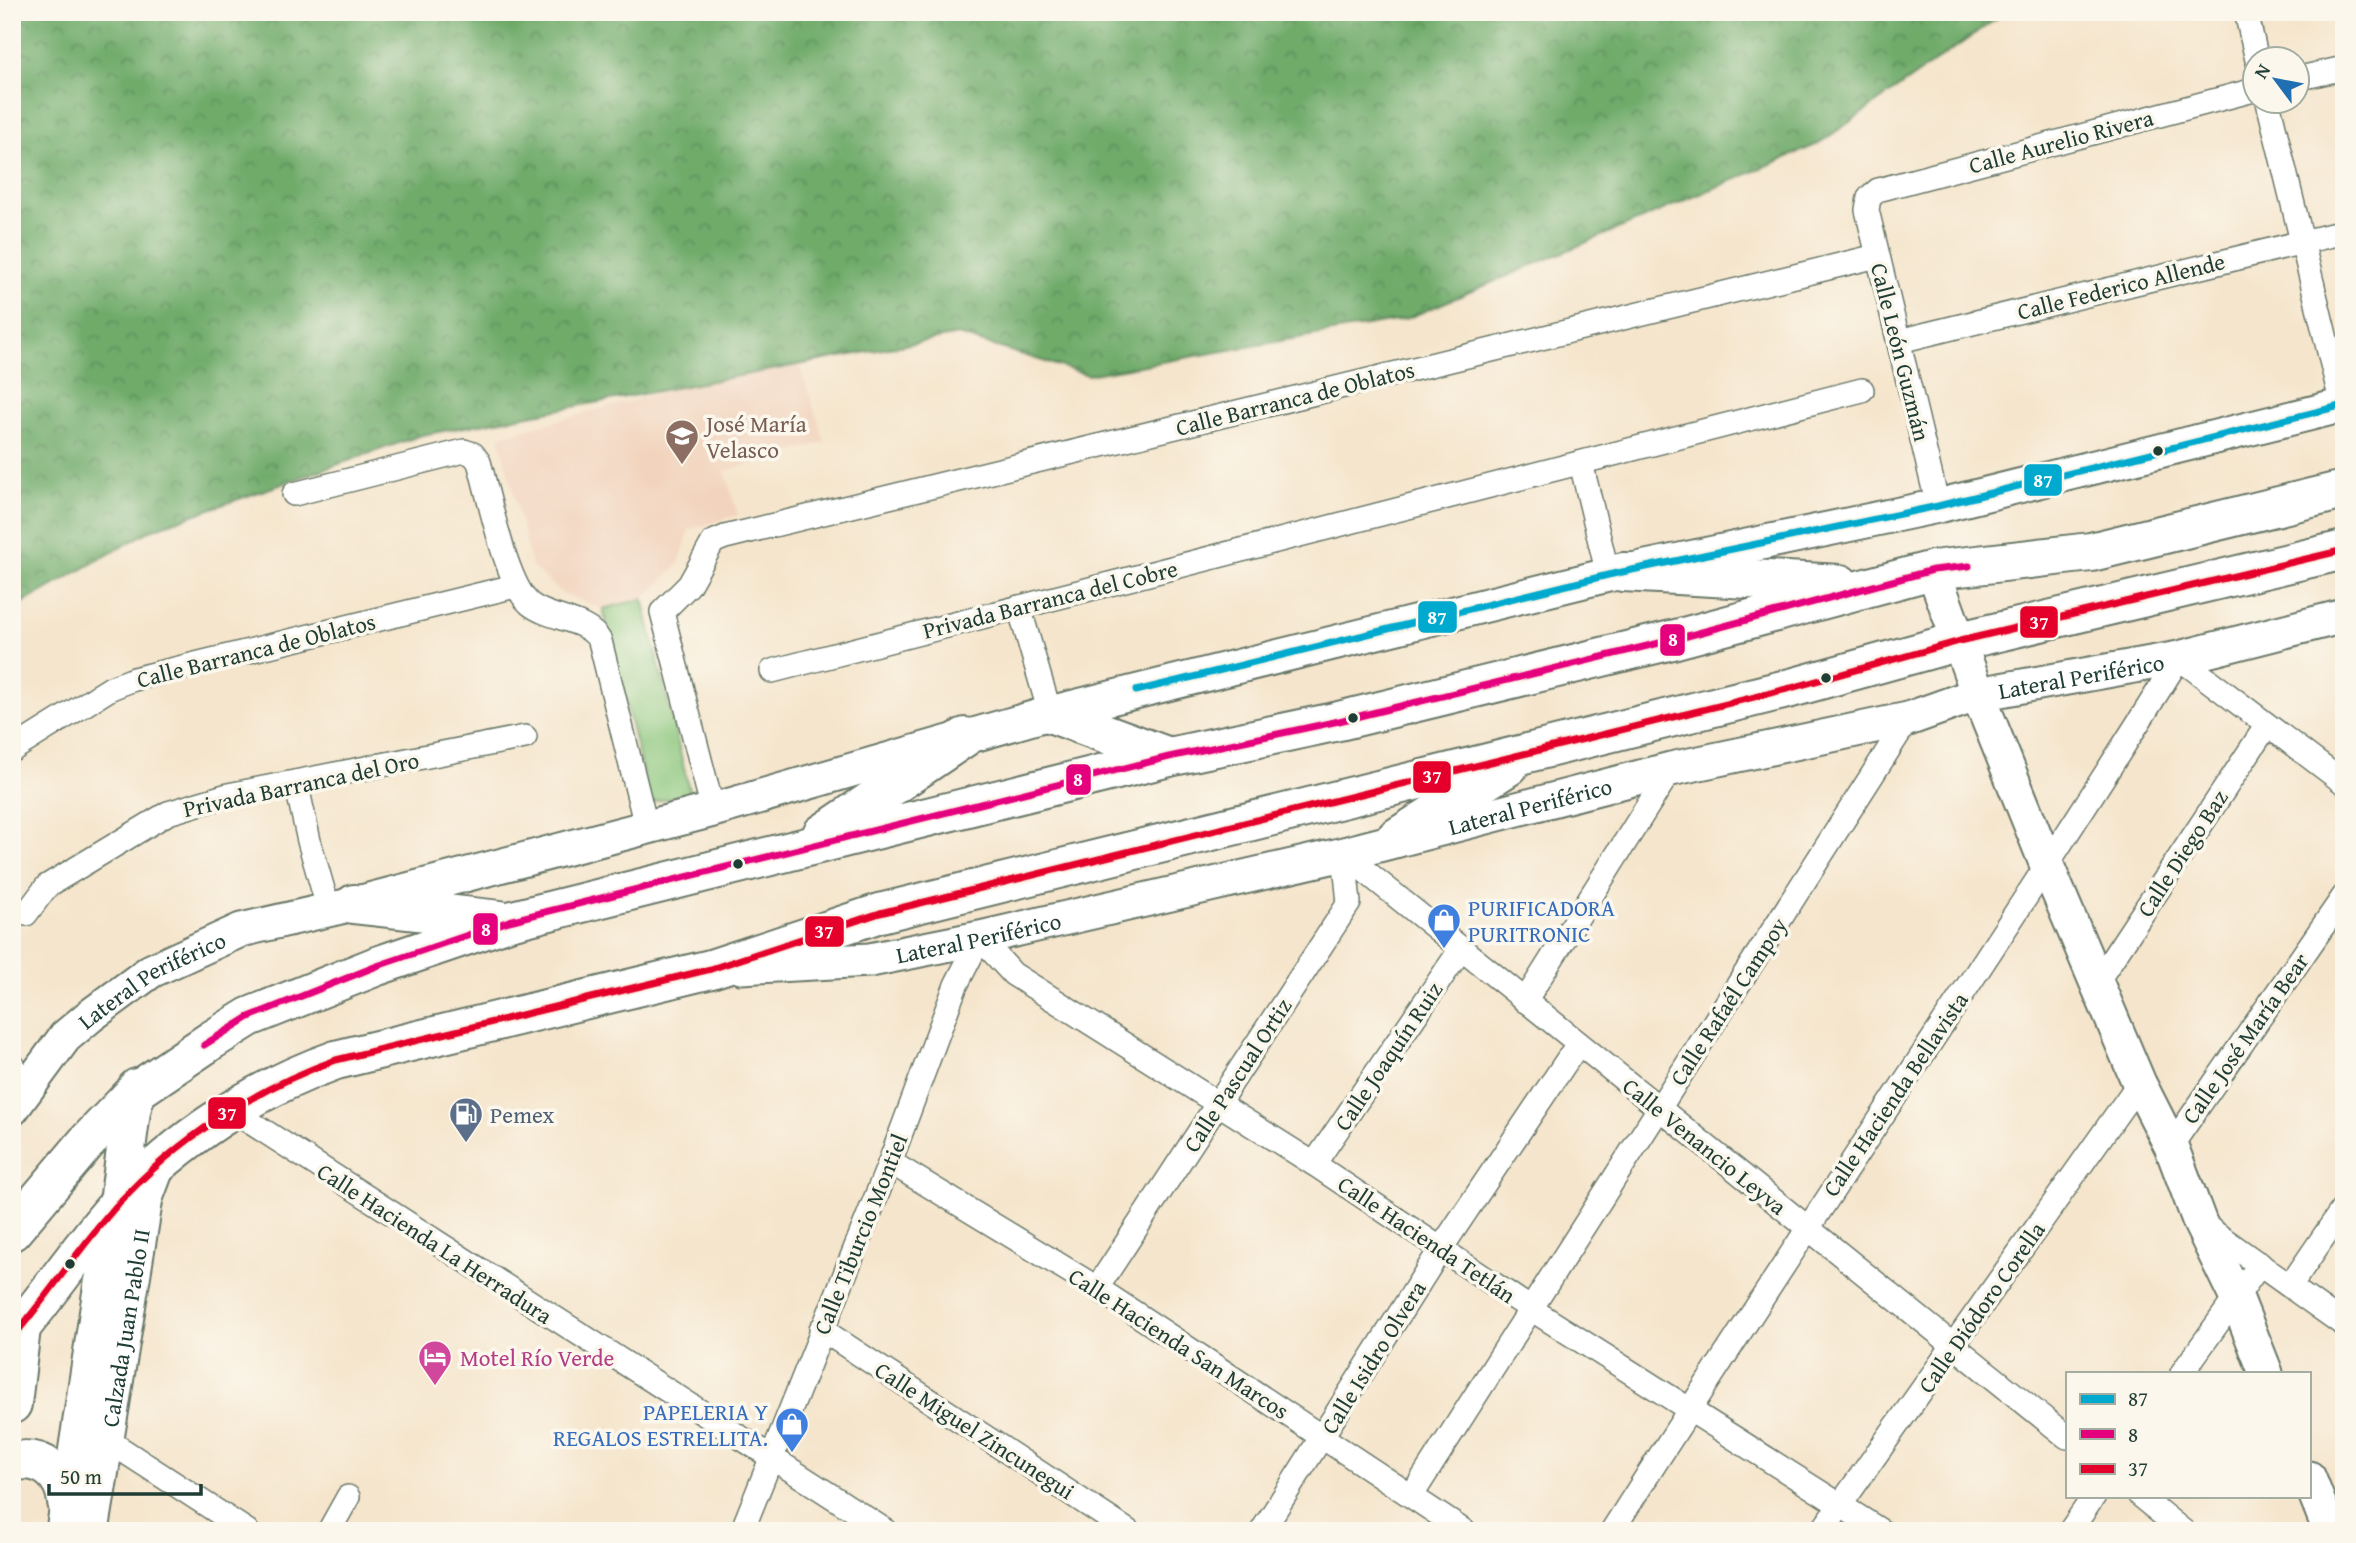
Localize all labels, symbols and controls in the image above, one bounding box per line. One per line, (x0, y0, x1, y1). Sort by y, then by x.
north arrow (2240, 46, 2310, 116)
text: N (2246, 58, 2277, 84)
street label: Calle Aurelio Rivera (1965, 100, 2157, 181)
street label: Calle Federico Allende (2014, 244, 2228, 328)
street label: Calle León Guzmán (1863, 259, 1939, 445)
street label: Calle Barranca de Oblatos (1172, 352, 1418, 444)
place label: José María Velasco (703, 407, 807, 466)
school or university icon: José María Velasco (663, 417, 701, 466)
unlabelled marker (2151, 444, 2165, 458)
line badge: 87 (2023, 463, 2063, 497)
text: 87 (2033, 466, 2053, 494)
street label: Privada Barranca del Cobre (919, 551, 1181, 647)
line badge: 87 (1417, 600, 1458, 634)
text: 87 (1427, 603, 1447, 631)
street label: Calle Barranca de Oblatos (133, 604, 379, 696)
line badge: 37 (2019, 605, 2059, 639)
text: 37 (2029, 608, 2049, 636)
line badge: 8 (1659, 623, 1686, 657)
text: 8 (1668, 625, 1678, 653)
street label: Lateral Periférico (1995, 645, 2167, 707)
unlabelled marker (1819, 671, 1833, 685)
unlabelled marker (1346, 711, 1360, 725)
street label: Privada Barranca del Oro (180, 743, 422, 825)
line badge: 37 (1412, 760, 1452, 794)
text: 37 (1422, 762, 1442, 790)
line badge: 8 (1065, 763, 1092, 796)
text: 8 (1073, 765, 1083, 793)
street label: Lateral Periférico (1444, 769, 1615, 843)
street label: Calle Diego Baz (2129, 783, 2235, 923)
unlabelled marker (731, 857, 745, 871)
place label: PURIFICADORA PURITRONIC (1468, 891, 1615, 950)
shop icon: PURIFICADORA PURITRONIC (1425, 901, 1463, 950)
street label: Lateral Periférico (893, 903, 1064, 971)
street label: Calle Rafaél Campoy (1661, 910, 1795, 1092)
line badge: 8 (472, 912, 499, 946)
text: 8 (481, 915, 491, 943)
line badge: 37 (804, 915, 845, 948)
text: 37 (814, 917, 834, 945)
street label: Lateral Periférico (70, 923, 231, 1036)
street label: Calle José María Bear (2174, 945, 2317, 1130)
street label: Calle Joaquín Ruiz (1326, 975, 1450, 1137)
street label: Calle Hacienda Bellavista (1814, 985, 1976, 1203)
street label: Calle Pascual Ortiz (1175, 992, 1299, 1158)
street label: Calle Venancio Leyva (1616, 1070, 1794, 1222)
fuel station icon: Pemex (447, 1095, 485, 1144)
line badge: 37 (207, 1096, 247, 1130)
place label: Pemex (490, 1098, 554, 1131)
text: 37 (217, 1099, 237, 1127)
street label: Calle Tiburcio Montiel (805, 1129, 915, 1339)
street label: Calle Hacienda La Herradura (311, 1154, 559, 1332)
street label: Calle Hacienda Tetlán (1332, 1167, 1523, 1311)
street label: Calle Diódoro Corella (1909, 1215, 2053, 1399)
street label: Calzada Juan Pablo II (93, 1226, 157, 1429)
unlabelled marker (63, 1257, 77, 1271)
street label: Calle Hacienda San Marcos (1062, 1259, 1296, 1427)
street label: Calle Isidro Olvera (1313, 1274, 1433, 1440)
hotel icon: Motel Río Verde (416, 1338, 454, 1387)
place label: Motel Río Verde (460, 1341, 614, 1374)
street label: Calle Miguel Zincunegui (869, 1353, 1081, 1507)
legend (2066, 1372, 2310, 1498)
text: 87 (2128, 1383, 2148, 1414)
place label: PAPELERIA Y REGALOS ESTRELLITA. (553, 1395, 768, 1454)
shop icon: PAPELERIA Y REGALOS ESTRELLITA. (773, 1405, 811, 1454)
text: 8 (2128, 1419, 2138, 1450)
scale bar (49, 1452, 201, 1496)
text: 37 (2128, 1453, 2148, 1484)
text: 50 m (60, 1461, 102, 1492)

